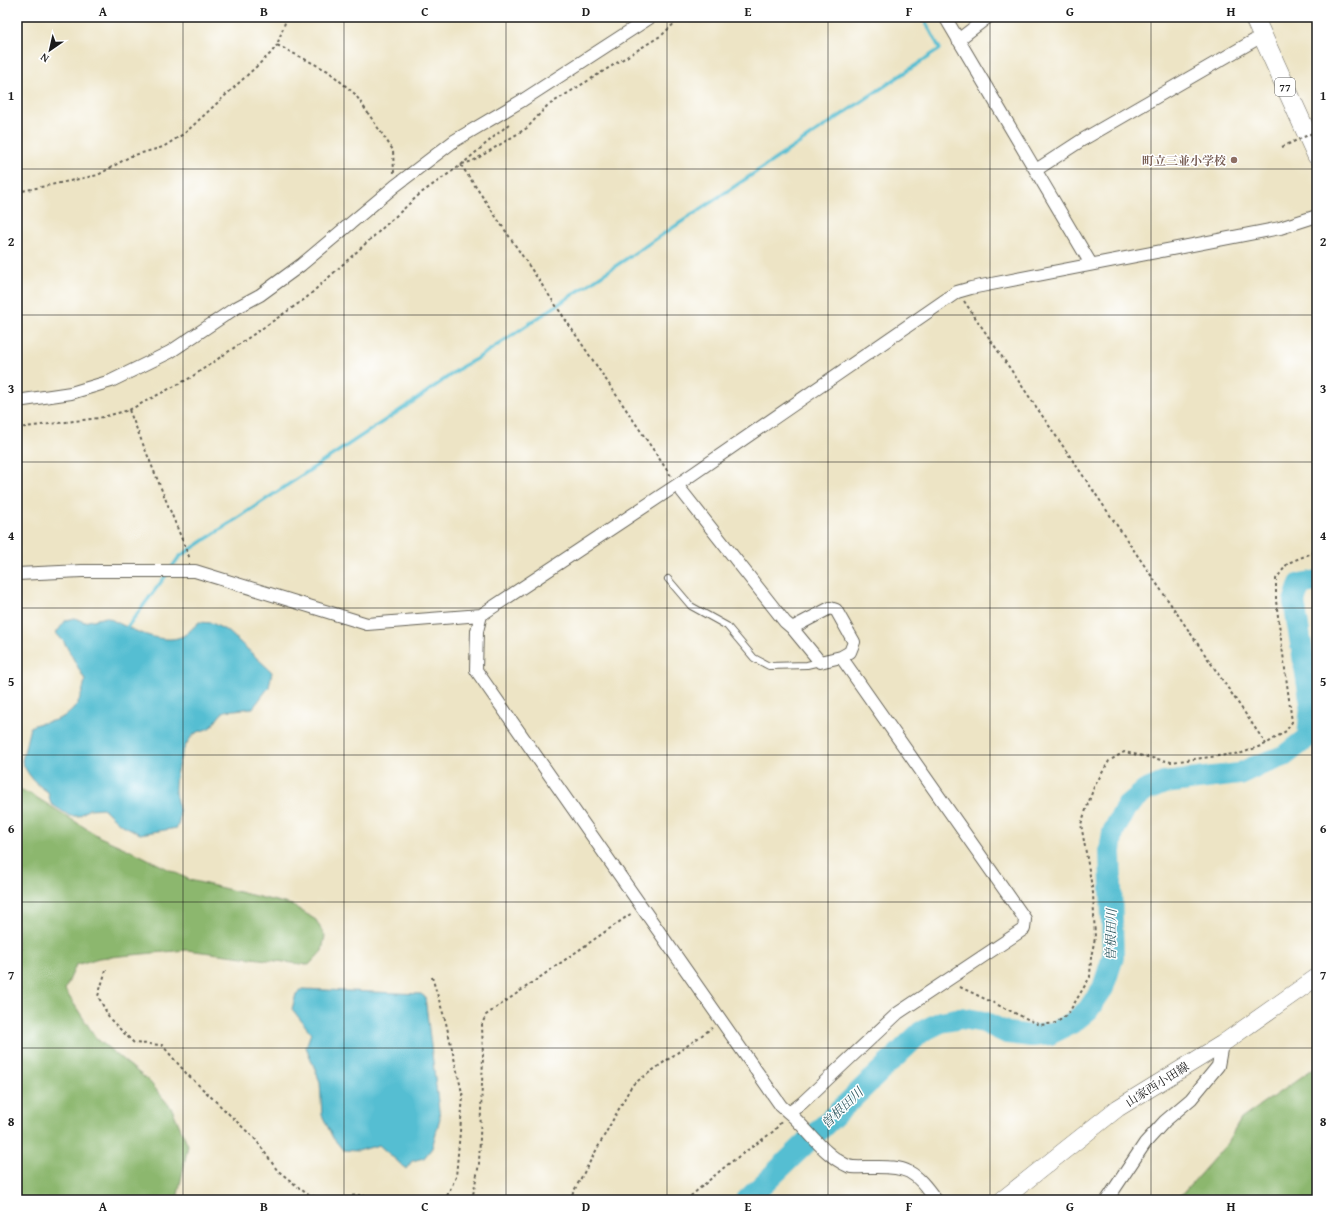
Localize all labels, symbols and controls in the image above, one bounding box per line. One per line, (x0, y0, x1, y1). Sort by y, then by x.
text: A (99, 2, 108, 21)
text: B (260, 2, 268, 21)
text: C (421, 2, 429, 21)
text: D (582, 2, 590, 21)
text: E (745, 2, 752, 21)
text: F (906, 2, 913, 21)
text: G (1066, 2, 1074, 21)
text: H (1226, 2, 1236, 21)
north arrow (30, 30, 70, 70)
text: N (36, 49, 52, 67)
road number: 77 (1275, 78, 1295, 96)
text: 1 (8, 86, 14, 105)
text: 1 (1320, 86, 1326, 105)
place label: 町立三並小学校 (1142, 152, 1226, 169)
marker: 町立三並小学校 (1229, 155, 1239, 165)
text: 2 (8, 232, 15, 251)
text: 2 (1320, 232, 1327, 251)
text: 3 (8, 379, 14, 398)
text: 3 (1320, 379, 1326, 398)
text: 4 (8, 526, 15, 545)
text: 4 (1320, 526, 1327, 545)
text: 5 (8, 672, 15, 691)
text: 5 (1320, 672, 1327, 691)
text: 6 (8, 819, 15, 838)
text: 6 (1320, 819, 1327, 838)
water label: 曽根田川 (1101, 907, 1121, 961)
text: 7 (8, 966, 15, 985)
text: 7 (1320, 966, 1327, 985)
street label: 山家西小田線 (1122, 1058, 1192, 1110)
water label: 曽根田川 (817, 1082, 869, 1133)
text: 8 (8, 1112, 15, 1131)
text: 8 (1320, 1112, 1327, 1131)
text: A (99, 1197, 108, 1216)
text: B (260, 1197, 268, 1216)
text: C (421, 1197, 429, 1216)
text: D (582, 1197, 590, 1216)
text: E (745, 1197, 752, 1216)
text: F (906, 1197, 913, 1216)
text: G (1066, 1197, 1074, 1216)
text: H (1226, 1197, 1236, 1216)

